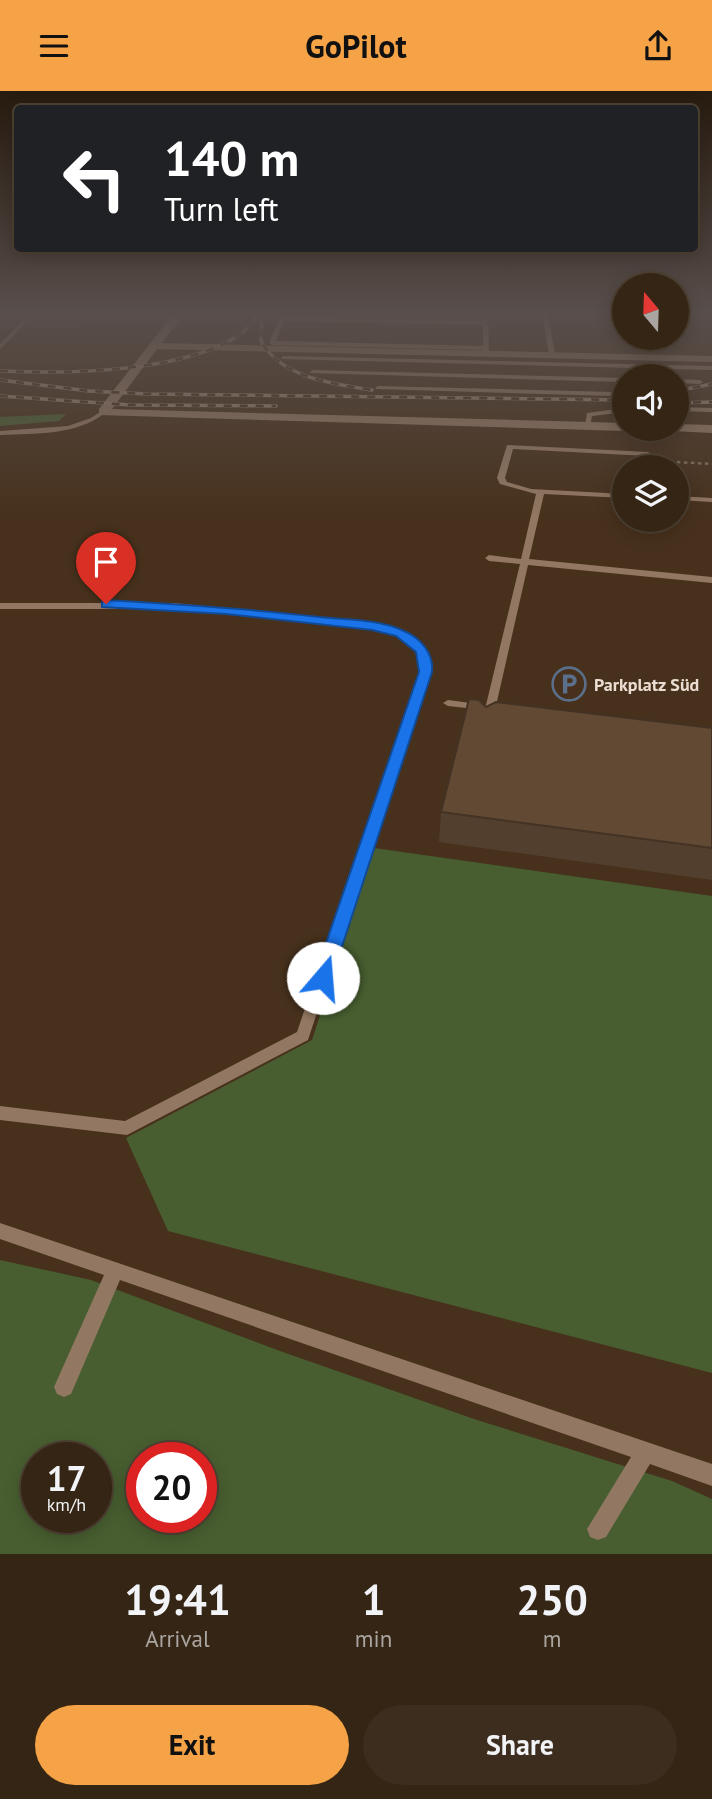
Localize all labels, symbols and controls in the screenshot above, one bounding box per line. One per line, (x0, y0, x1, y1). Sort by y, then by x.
text: GoPilot (305, 25, 407, 67)
icon: menu (35, 27, 73, 65)
icon: share (639, 27, 677, 65)
text: 140 m (164, 126, 299, 190)
icon: left (49, 133, 140, 224)
text: Turn left (164, 188, 279, 230)
north arrow (612, 273, 690, 350)
map controls (612, 273, 689, 532)
button: sound (612, 364, 689, 441)
button: layers (612, 455, 689, 532)
pin (76, 532, 136, 604)
icon: arrive (87, 543, 125, 581)
parking icon: Parkplatz Süd (550, 665, 588, 703)
place label: Parkplatz Süd (594, 673, 699, 696)
position arrow (286, 941, 360, 1015)
speed limit sign: 20 (126, 1442, 217, 1533)
text: 17 (47, 1455, 86, 1501)
text: km/h (47, 1493, 86, 1516)
text: 19:41 (124, 1572, 231, 1627)
text: 1 (362, 1572, 385, 1627)
text: 250 (516, 1572, 588, 1627)
text: Arrival (145, 1624, 210, 1653)
text: min (355, 1624, 392, 1653)
text: m (543, 1624, 561, 1653)
button: Exit (35, 1705, 349, 1785)
button: Share (363, 1705, 677, 1785)

